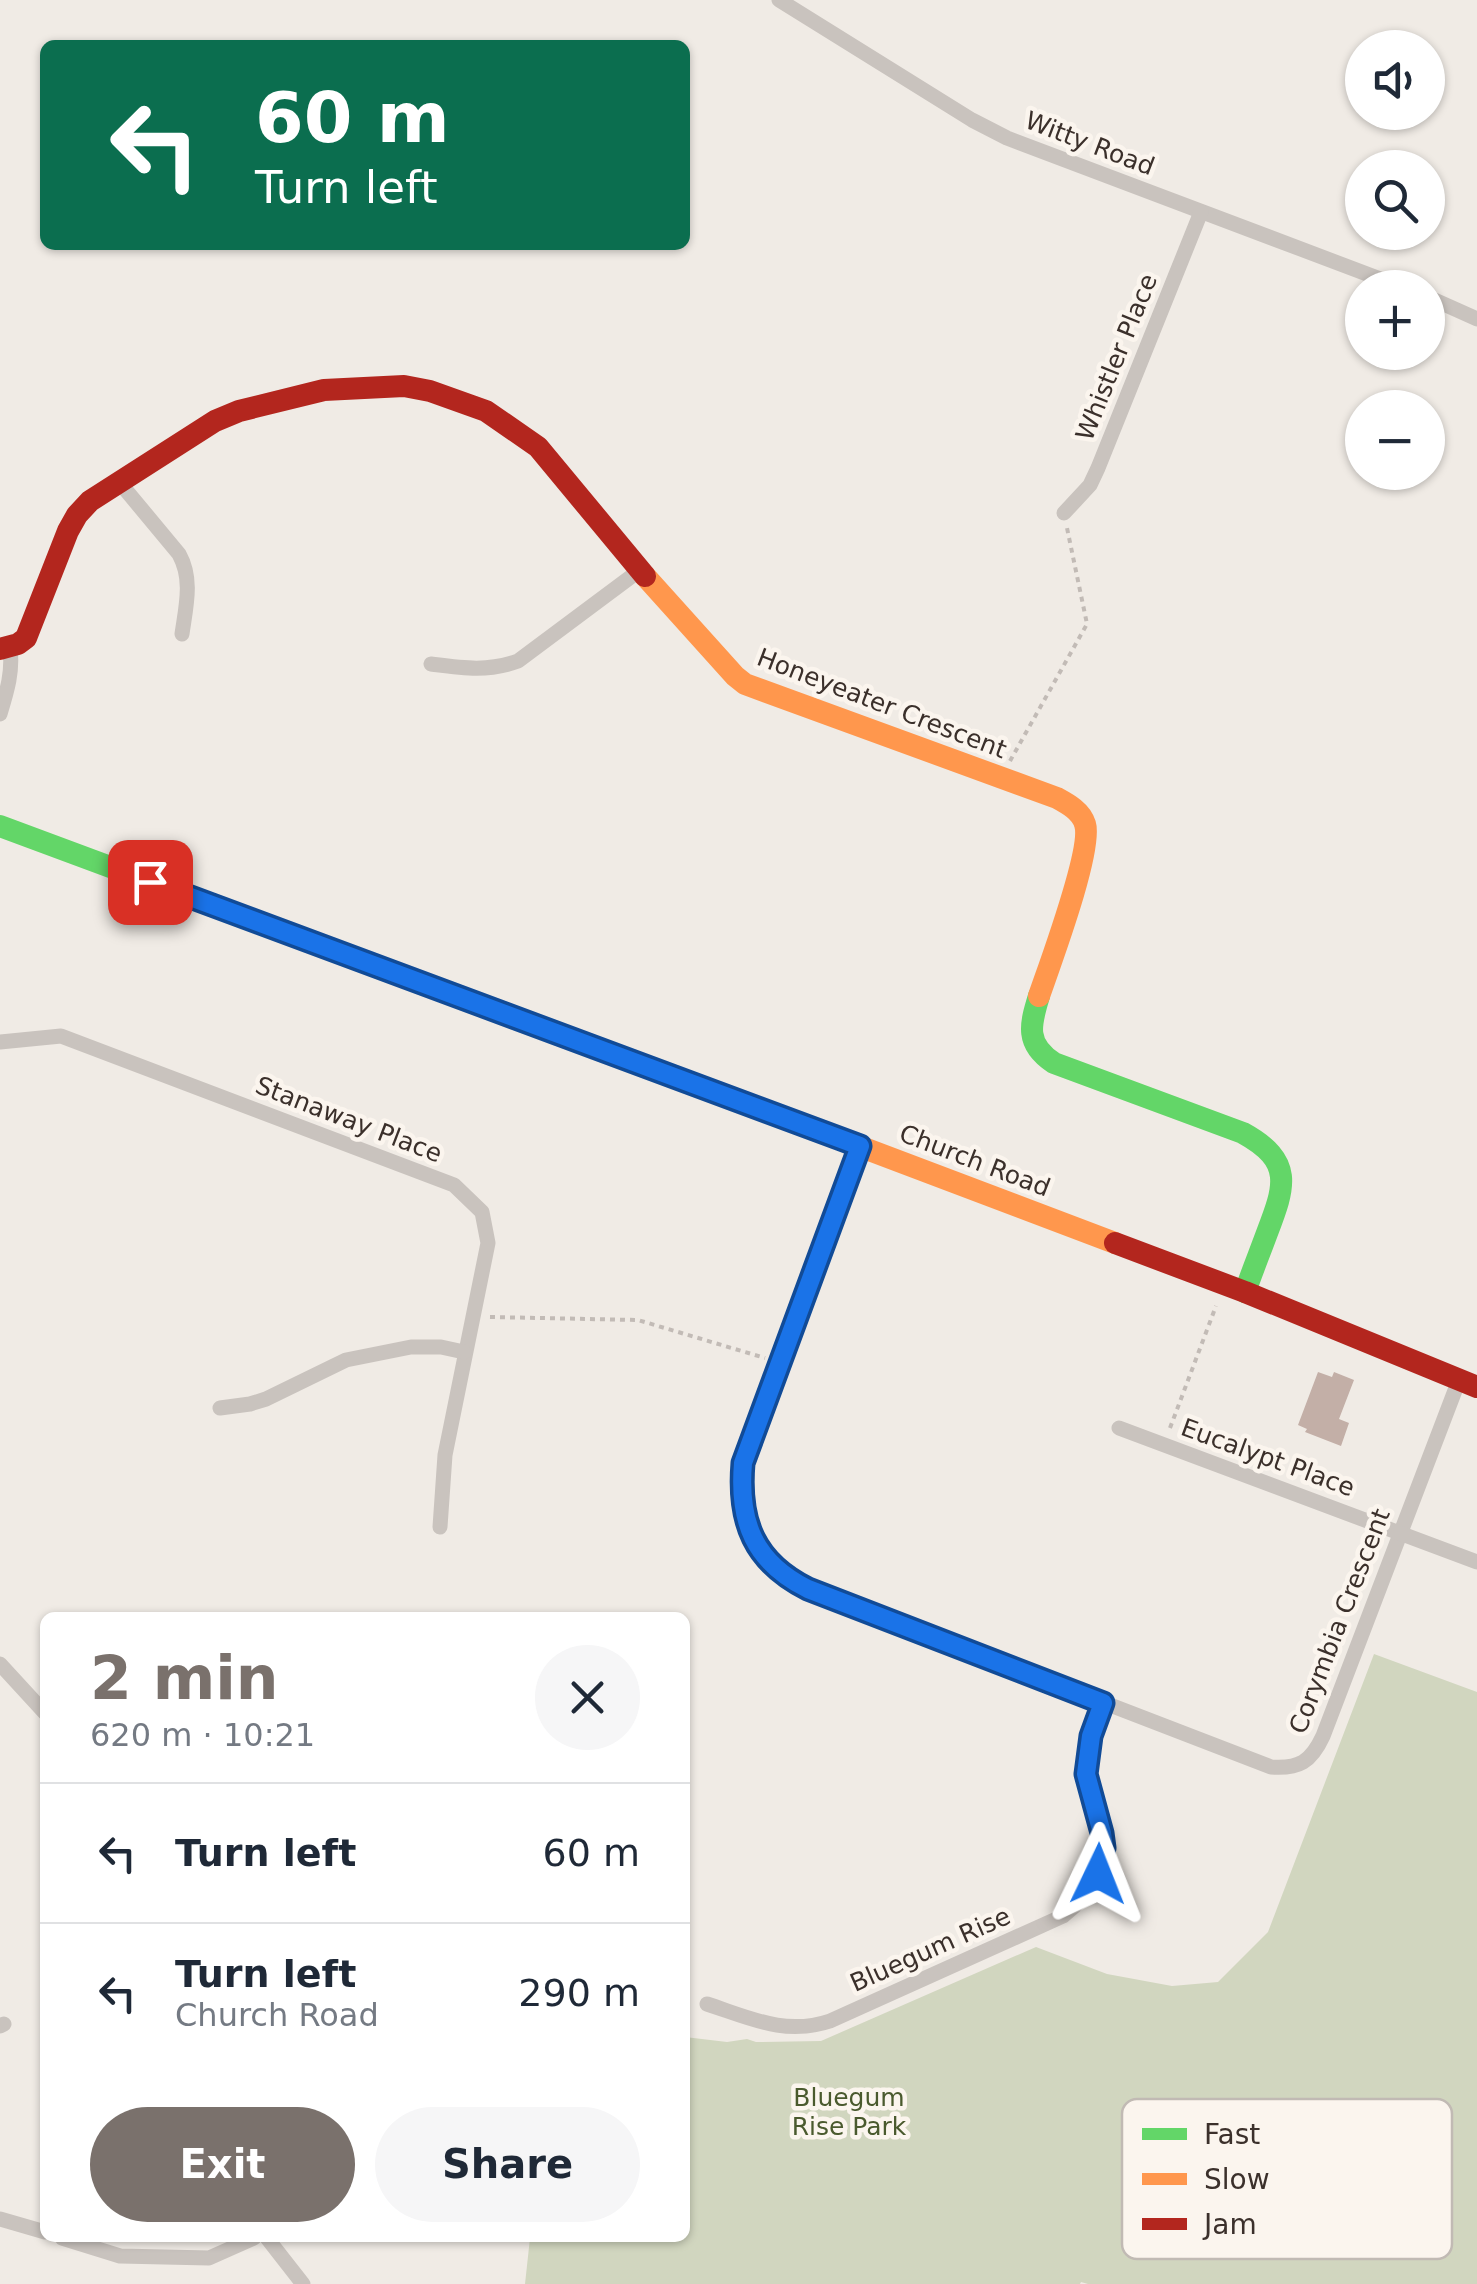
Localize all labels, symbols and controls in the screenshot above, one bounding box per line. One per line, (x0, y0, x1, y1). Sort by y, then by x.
map controls (1345, 30, 1445, 490)
button: sound (1345, 30, 1445, 130)
text: 60 m (255, 77, 450, 159)
icon: left (90, 80, 220, 210)
street label: Witty Road (1021, 106, 1159, 181)
button: search (1345, 150, 1445, 250)
text: Turn left (255, 161, 438, 214)
street label: Whistler Place (1070, 270, 1163, 445)
button: + (1345, 270, 1445, 370)
button: − (1345, 390, 1445, 490)
street label: Honeyeater Crescent (753, 643, 1011, 764)
pin (108, 840, 193, 925)
icon: arrive (123, 855, 178, 910)
street label: Stanaway Place (252, 1071, 446, 1168)
street label: Church Road (895, 1118, 1054, 1203)
street label: Eucalypt Place (1177, 1413, 1359, 1502)
street label: Corymbia Crescent (1283, 1504, 1396, 1738)
text: 2 min (90, 1643, 278, 1713)
button: close (535, 1645, 640, 1750)
text: 620 m · 10:21 (90, 1716, 315, 1754)
position arrow (1046, 1822, 1150, 1926)
icon: left (90, 1826, 145, 1881)
text: Turn left (175, 1831, 356, 1875)
text: 60 m (543, 1831, 640, 1875)
street label: Bluegum Rise (846, 1901, 1015, 1998)
text: Turn left (175, 1952, 356, 1996)
icon: left (90, 1966, 145, 2021)
text: 290 m (518, 1971, 640, 2015)
text: Church Road (175, 1996, 379, 2034)
park label: Bluegum Rise Park (792, 2083, 907, 2141)
legend (1122, 2099, 1452, 2259)
button: Exit (90, 2107, 355, 2222)
button: Share (375, 2107, 640, 2222)
text: Fast (1204, 2118, 1260, 2151)
text: Slow (1204, 2163, 1270, 2196)
text: Jam (1202, 2208, 1257, 2241)

